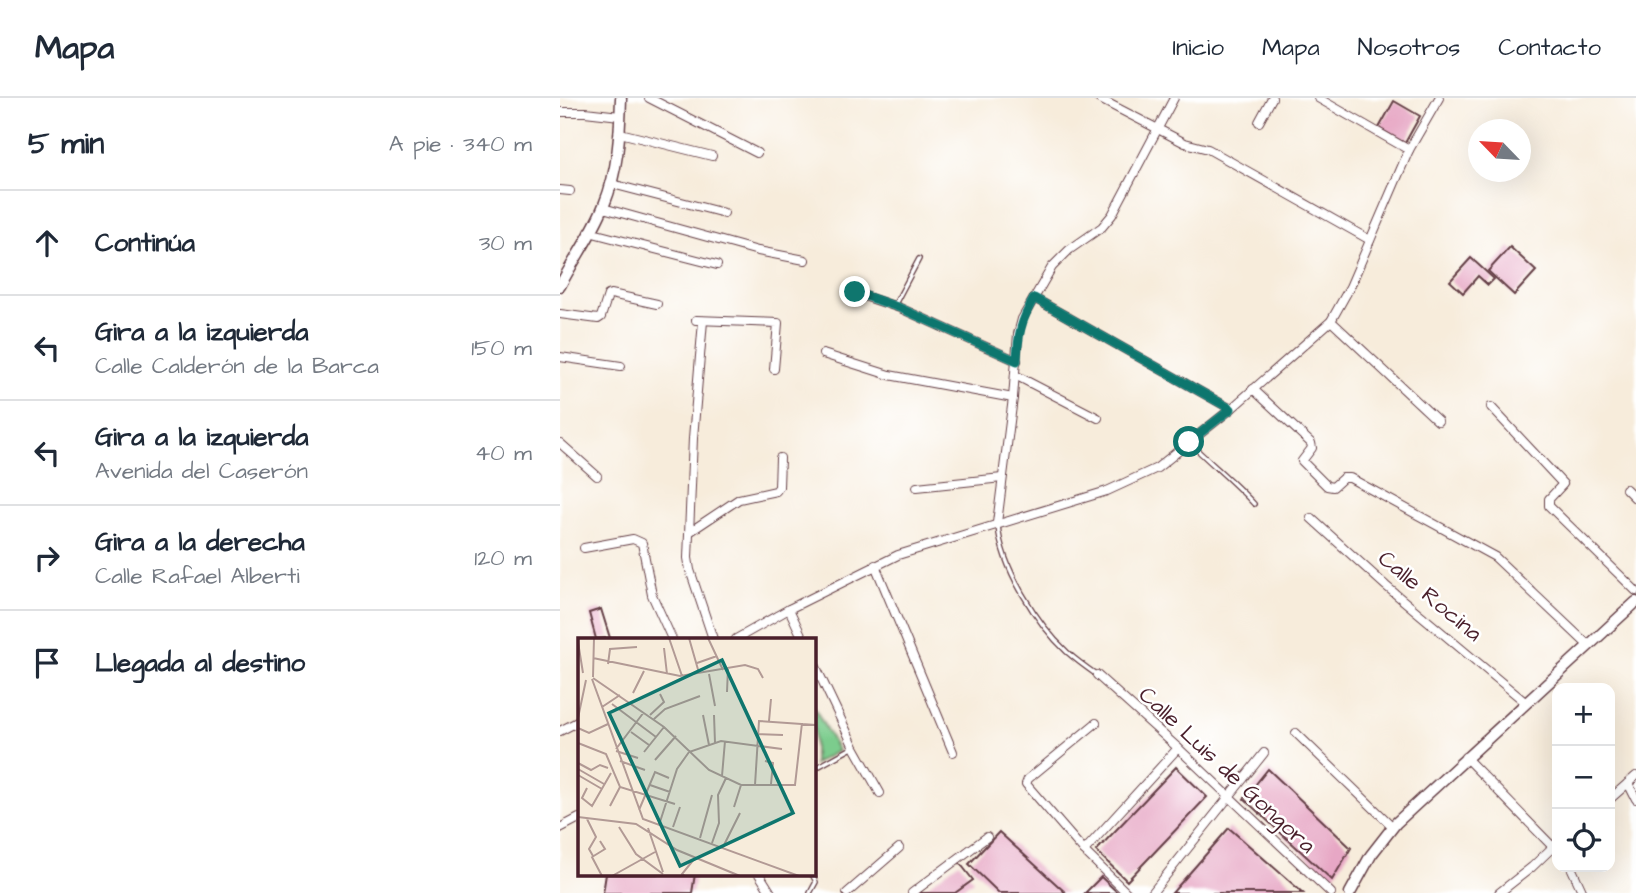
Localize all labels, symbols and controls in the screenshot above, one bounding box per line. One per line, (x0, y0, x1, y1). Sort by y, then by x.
text: Mapa (35, 25, 114, 71)
text: Inicio (1172, 31, 1224, 65)
text: Mapa (1262, 31, 1320, 65)
text: Nosotros (1358, 31, 1460, 65)
text: Contacto (1498, 31, 1601, 65)
north arrow (1468, 119, 1531, 182)
text: 5 min (28, 123, 104, 165)
text: A pie · 340 m (389, 128, 532, 160)
icon: ahead (28, 224, 66, 262)
text: Continúa (95, 225, 195, 261)
text: 30 m (479, 227, 532, 259)
route end (839, 276, 870, 307)
text: Gira a la izquierda (95, 314, 309, 350)
icon: left (28, 329, 66, 367)
text: 150 m (471, 332, 532, 364)
text: Calle Calderón de la Barca (95, 350, 379, 382)
text: Gira a la izquierda (95, 419, 309, 455)
route start (1173, 426, 1204, 457)
icon: left (28, 434, 66, 472)
text: 40 m (475, 437, 532, 469)
text: Avenida del Caserón (95, 455, 308, 487)
text: Gira a la derecha (95, 524, 305, 560)
icon: right (28, 539, 66, 577)
text: 120 m (474, 542, 532, 574)
street label: Calle Rocina (1371, 543, 1489, 649)
text: Calle Rafael Alberti (95, 560, 300, 592)
inset map (578, 638, 816, 876)
icon: arrive (28, 644, 66, 682)
text: Llegada al destino (95, 645, 305, 681)
street label: Calle Luis de Gongora (1131, 679, 1323, 862)
map controls (1552, 683, 1615, 872)
button: + (1552, 683, 1615, 746)
button: − (1552, 746, 1615, 809)
button: locate (1552, 809, 1615, 872)

